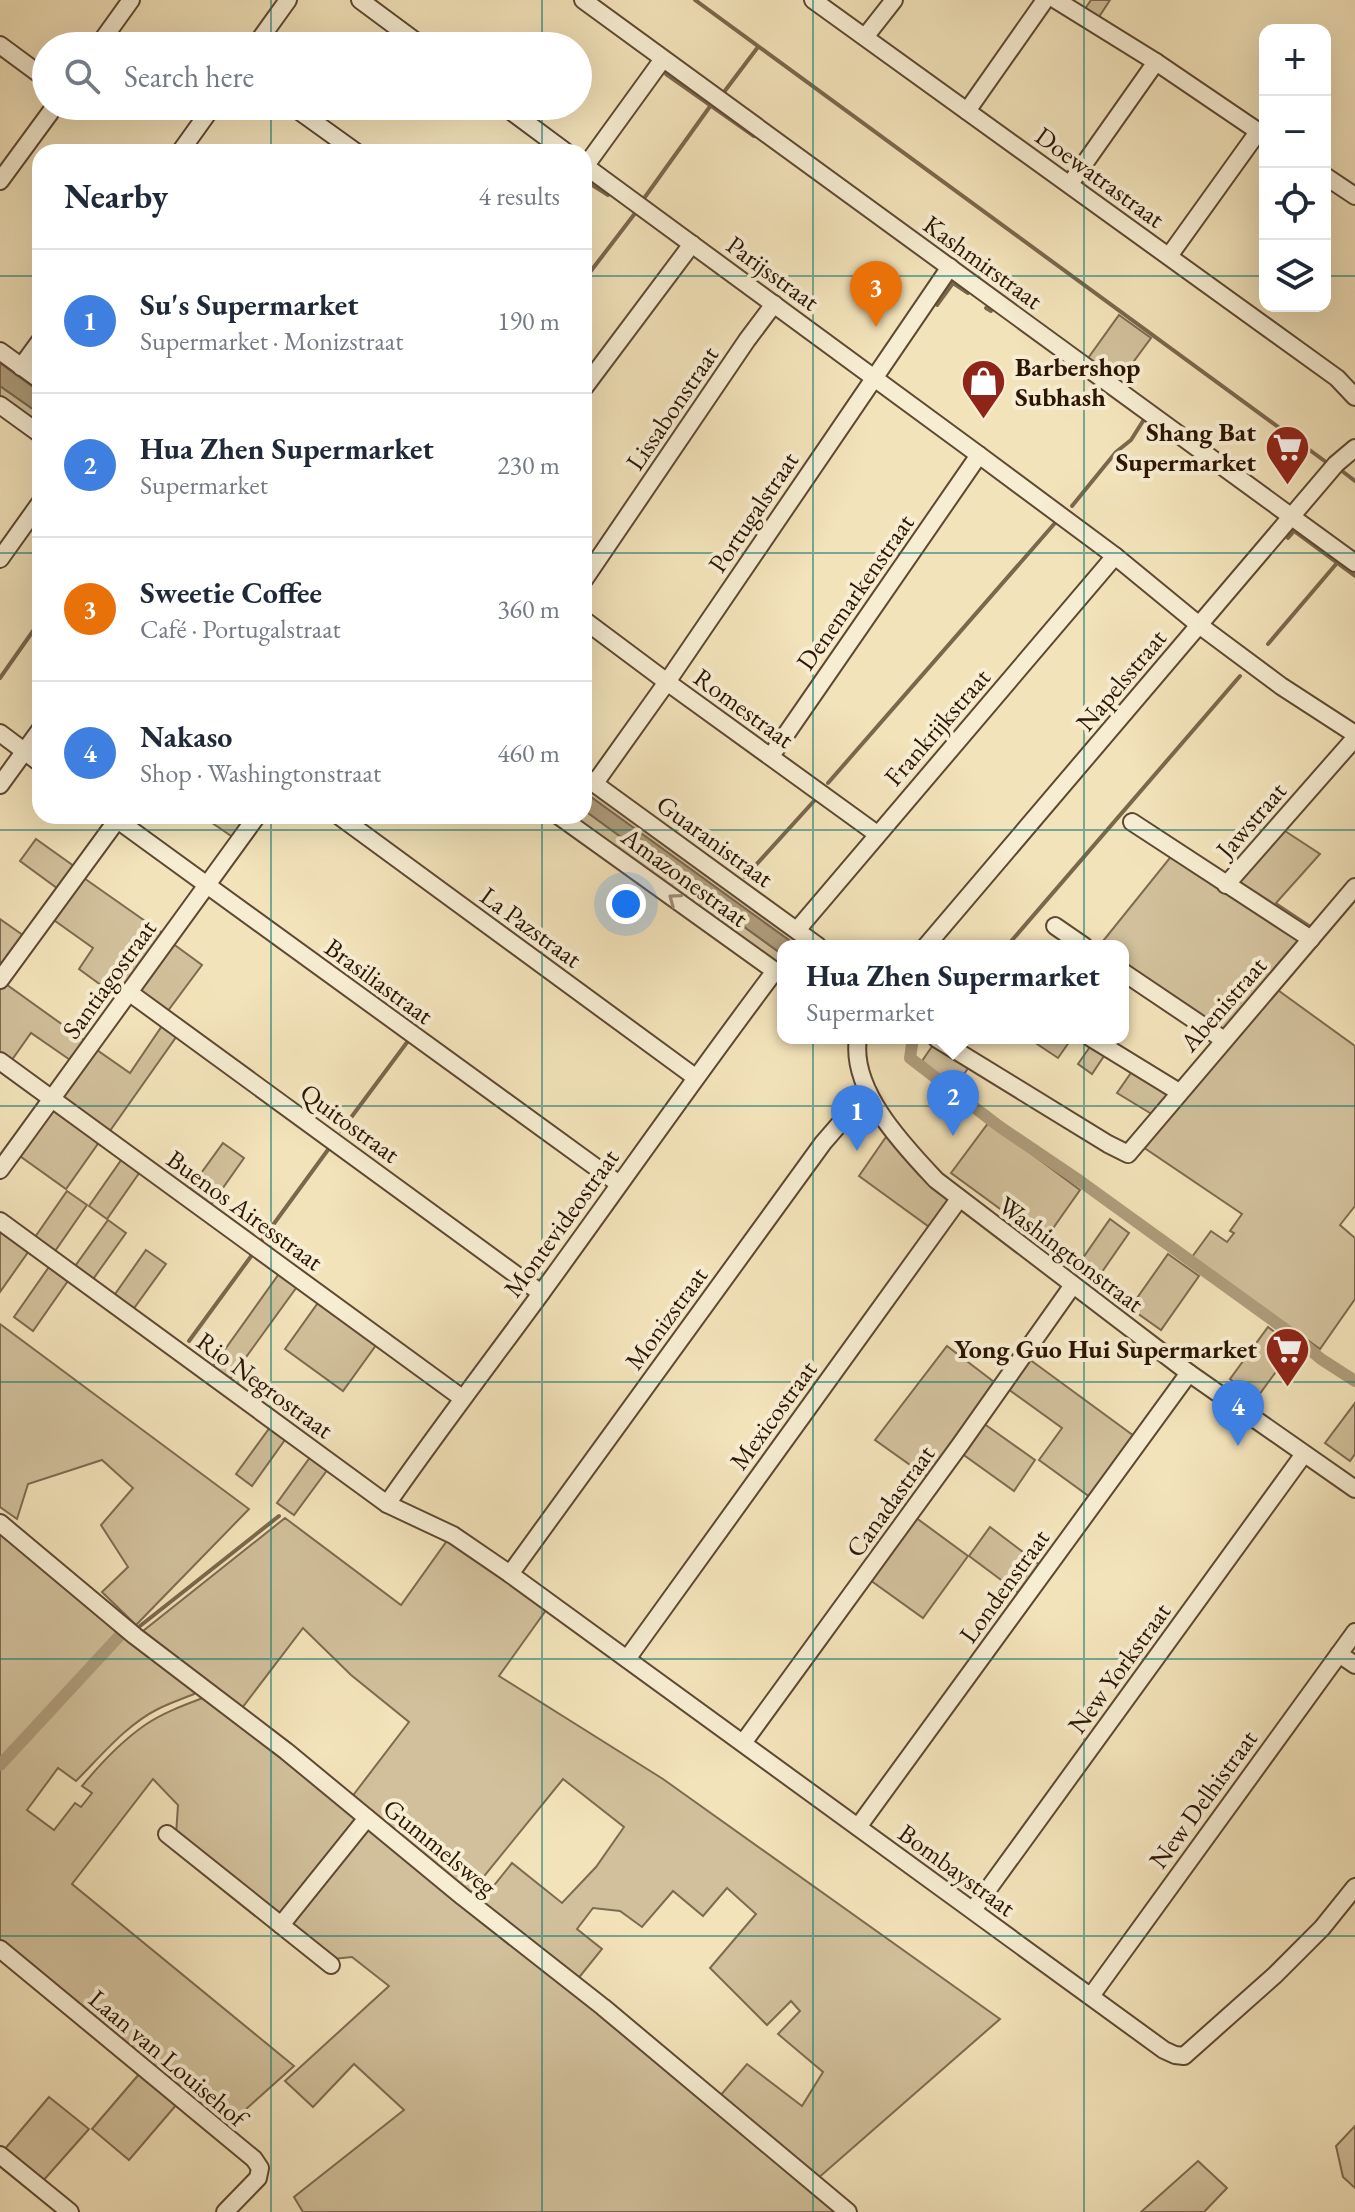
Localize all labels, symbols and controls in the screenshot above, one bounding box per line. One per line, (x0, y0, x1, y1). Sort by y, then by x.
map controls (1259, 24, 1331, 312)
button: + (1259, 24, 1331, 96)
search box (32, 32, 592, 120)
icon: search (60, 54, 104, 98)
text: Search here (124, 57, 254, 96)
button: − (1259, 96, 1331, 168)
street label: Doewatrastraat (1029, 119, 1171, 235)
button: locate (1259, 168, 1331, 240)
text: Nearby (64, 174, 168, 218)
text: 4 results (479, 179, 560, 213)
street label: Kashmirstraat (917, 207, 1049, 317)
street label: Parijsstraat (720, 228, 826, 318)
button: layers (1259, 240, 1331, 312)
pin: 3 (850, 261, 902, 327)
text: Su's Supermarket (140, 285, 358, 324)
text: 1 (83, 304, 97, 338)
text: 190 m (497, 304, 560, 338)
text: Supermarket · Monizstraat (140, 324, 403, 358)
street label: Lissabonstraat (618, 339, 726, 477)
place label: Barbershop Subhash (1015, 350, 1140, 414)
shop icon: Barbershop Subhash (960, 358, 1008, 421)
place label: Shang Bat Supermarket (1116, 415, 1256, 479)
supermarket icon: Shang Bat Supermarket (1263, 423, 1311, 486)
text: Hua Zhen Supermarket (140, 429, 434, 468)
street label: Portugalstraat (700, 445, 806, 579)
text: 2 (83, 448, 97, 482)
text: 230 m (497, 448, 560, 482)
text: Supermarket (140, 468, 268, 502)
street label: Denemarkenstraat (789, 507, 921, 677)
text: Sweetie Coffee (140, 573, 322, 612)
text: 3 (83, 592, 97, 626)
text: 360 m (497, 592, 560, 626)
text: Café · Portugalstraat (140, 612, 341, 646)
street label: Napelsstraat (1068, 622, 1174, 738)
street label: Romestraat (687, 660, 801, 756)
street label: Frankrijkstraat (876, 661, 998, 793)
text: Nakaso (140, 717, 232, 756)
text: 4 (83, 736, 97, 770)
text: 460 m (497, 736, 560, 770)
text: Shop · Washingtonstraat (140, 756, 381, 790)
street label: Jawstraat (1207, 775, 1294, 867)
street label: Guaranistraat (650, 787, 780, 895)
street label: Amazonestraat (614, 819, 755, 934)
street label: La Pazstraat (473, 879, 589, 975)
your location (606, 884, 646, 924)
one-way arrow (668, 894, 683, 909)
street label: Santiagostraat (54, 913, 164, 1045)
street label: Brasiliastraat (318, 930, 440, 1032)
popup (777, 940, 1129, 1044)
street label: Abenistraat (1172, 949, 1274, 1060)
text: Hua Zhen Supermarket (806, 956, 1100, 995)
text: Supermarket (806, 995, 934, 1029)
pin: 2 (927, 1070, 979, 1136)
street label: Quitostraat (293, 1075, 407, 1171)
pin: 1 (831, 1085, 883, 1151)
street label: Buenos Airesstraat (160, 1142, 330, 1278)
street label: Montevideostraat (496, 1142, 626, 1304)
street label: Washingtonstraat (991, 1188, 1151, 1320)
street label: Monizstraat (617, 1260, 715, 1376)
street label: Rio Negrostraat (190, 1324, 340, 1446)
supermarket icon: Yong Guo Hui Supermarket (1264, 1325, 1312, 1388)
place label: Yong Guo Hui Supermarket (954, 1332, 1257, 1366)
street label: Mexicostraat (722, 1354, 824, 1476)
pin: 4 (1212, 1380, 1264, 1446)
street label: Canadastraat (838, 1438, 942, 1564)
street label: Londenstraat (951, 1522, 1057, 1650)
street label: New Yorkstraat (1060, 1596, 1178, 1740)
street label: New Delhistraat (1141, 1723, 1265, 1875)
street label: Gummelsweg (376, 1791, 504, 1904)
street label: Bombaystraat (892, 1816, 1022, 1924)
street label: Laan van Louisehof (82, 1982, 256, 2136)

